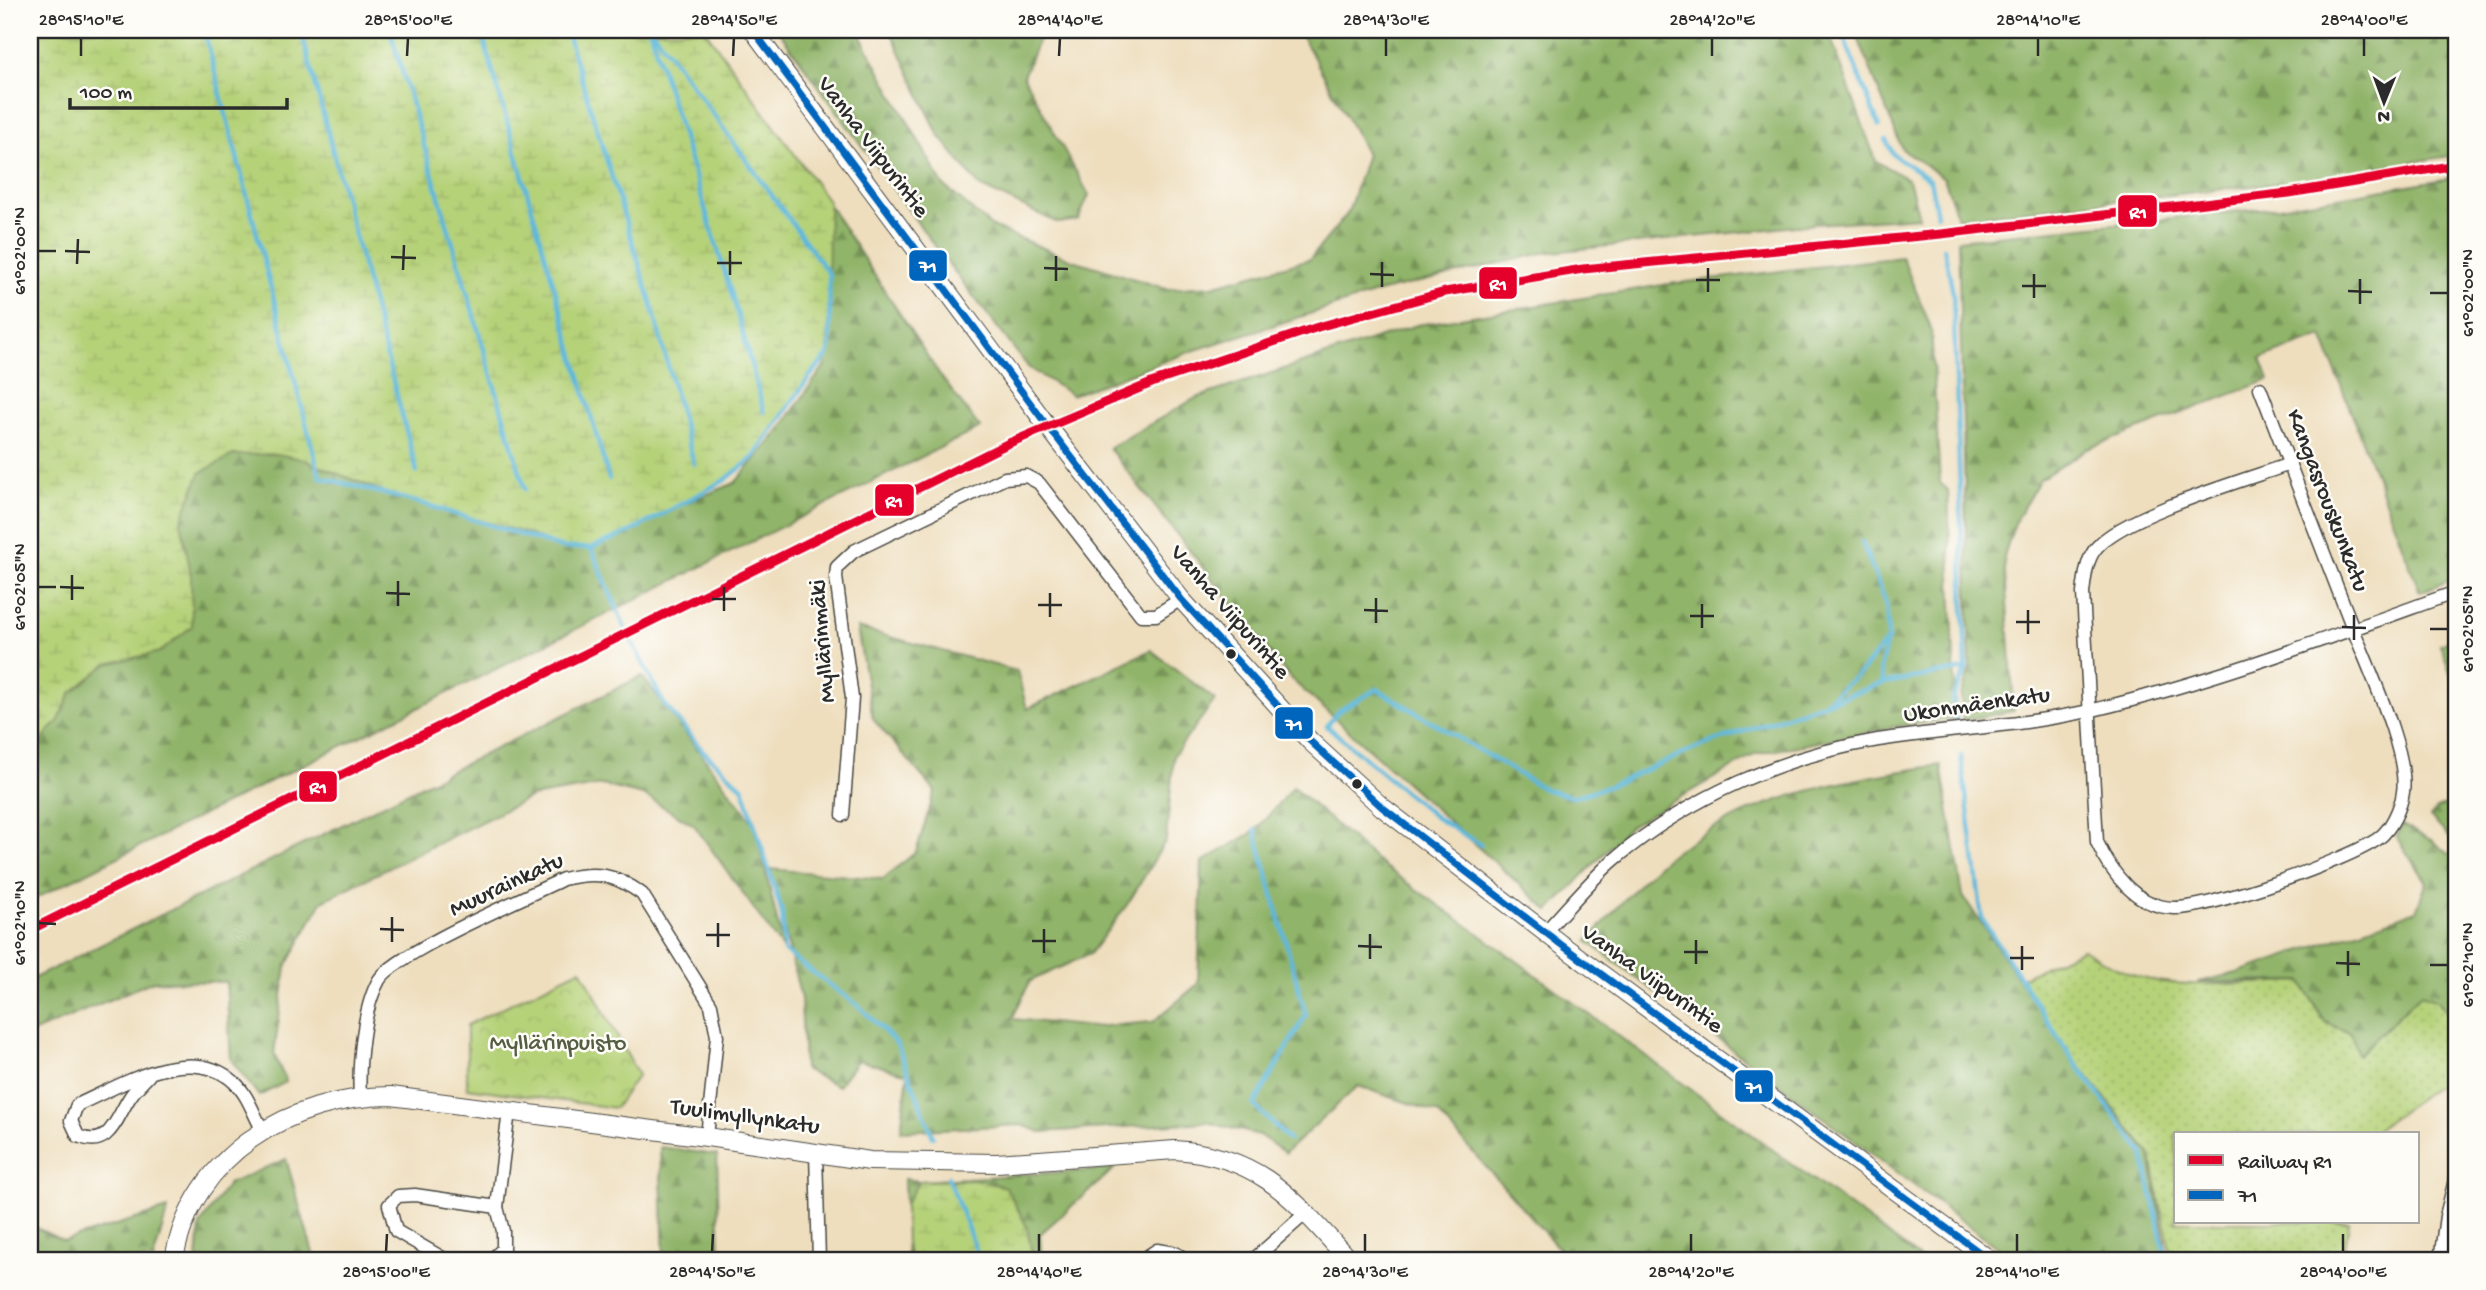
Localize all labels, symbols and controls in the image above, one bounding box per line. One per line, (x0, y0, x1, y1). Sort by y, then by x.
text: 28°15'10"E (39, 11, 124, 32)
text: 28°15'00"E (364, 11, 452, 32)
text: 28°14'50"E (691, 11, 778, 32)
text: 28°14'40"E (1018, 11, 1103, 32)
text: 28°14'30"E (1343, 11, 1429, 32)
text: 28°14'20"E (1670, 11, 1755, 32)
text: 28°14'10"E (1996, 11, 2080, 32)
text: 28°14'00"E (2321, 11, 2408, 32)
scale bar (70, 66, 287, 110)
north arrow (2350, 66, 2420, 136)
street label: Vanha Viipurintie (809, 71, 935, 225)
text: 100 m (79, 82, 132, 107)
text: N (2377, 104, 2390, 127)
line badge: R1 (2117, 194, 2158, 228)
text: R1 (2128, 203, 2147, 226)
text: 61°02'00"N (11, 207, 32, 295)
line badge: 71 (908, 249, 948, 282)
text: 61°02'00"N (2459, 249, 2480, 337)
text: 71 (918, 257, 937, 280)
line badge: R1 (1478, 266, 1518, 300)
text: R1 (1488, 275, 1507, 298)
street label: Kangasrouskunkatu (2278, 406, 2374, 596)
line badge: R1 (874, 483, 915, 517)
text: R1 (884, 492, 903, 515)
street label: Vanha Viipurintie (1162, 539, 1296, 687)
text: 61°02'05"N (11, 543, 32, 631)
street label: Myllärinmäki (804, 578, 844, 704)
text: 61°02'05"N (2459, 585, 2480, 673)
unlabelled marker (1224, 647, 1238, 661)
street label: Ukonmäenkatu (1902, 681, 2052, 731)
line badge: 71 (1274, 706, 1314, 740)
text: 71 (1284, 715, 1303, 738)
line badge: R1 (298, 770, 338, 803)
unlabelled marker (1350, 777, 1364, 791)
text: R1 (308, 778, 327, 801)
street label: Muurainkatu (445, 847, 569, 925)
text: 61°02'10"N (11, 881, 32, 965)
street label: Vanha Viipurintie (1573, 918, 1728, 1042)
text: 61°02'10"N (2459, 923, 2480, 1007)
park label: Myllärinpuisto (490, 1030, 626, 1059)
line badge: 71 (1734, 1069, 1774, 1103)
text: 71 (1744, 1078, 1763, 1101)
street label: Tuulimyllynkatu (667, 1093, 821, 1143)
legend (2174, 1132, 2420, 1224)
text: Railway R1 (2238, 1152, 2333, 1177)
text: 71 (2237, 1186, 2257, 1211)
text: 28°15'00"E (342, 1263, 430, 1284)
text: 28°14'50"E (669, 1263, 756, 1284)
text: 28°14'40"E (997, 1263, 1082, 1284)
text: 28°14'30"E (1322, 1263, 1408, 1284)
text: 28°14'20"E (1649, 1263, 1734, 1284)
text: 28°14'10"E (1975, 1263, 2059, 1284)
text: 28°14'00"E (2300, 1263, 2387, 1284)

